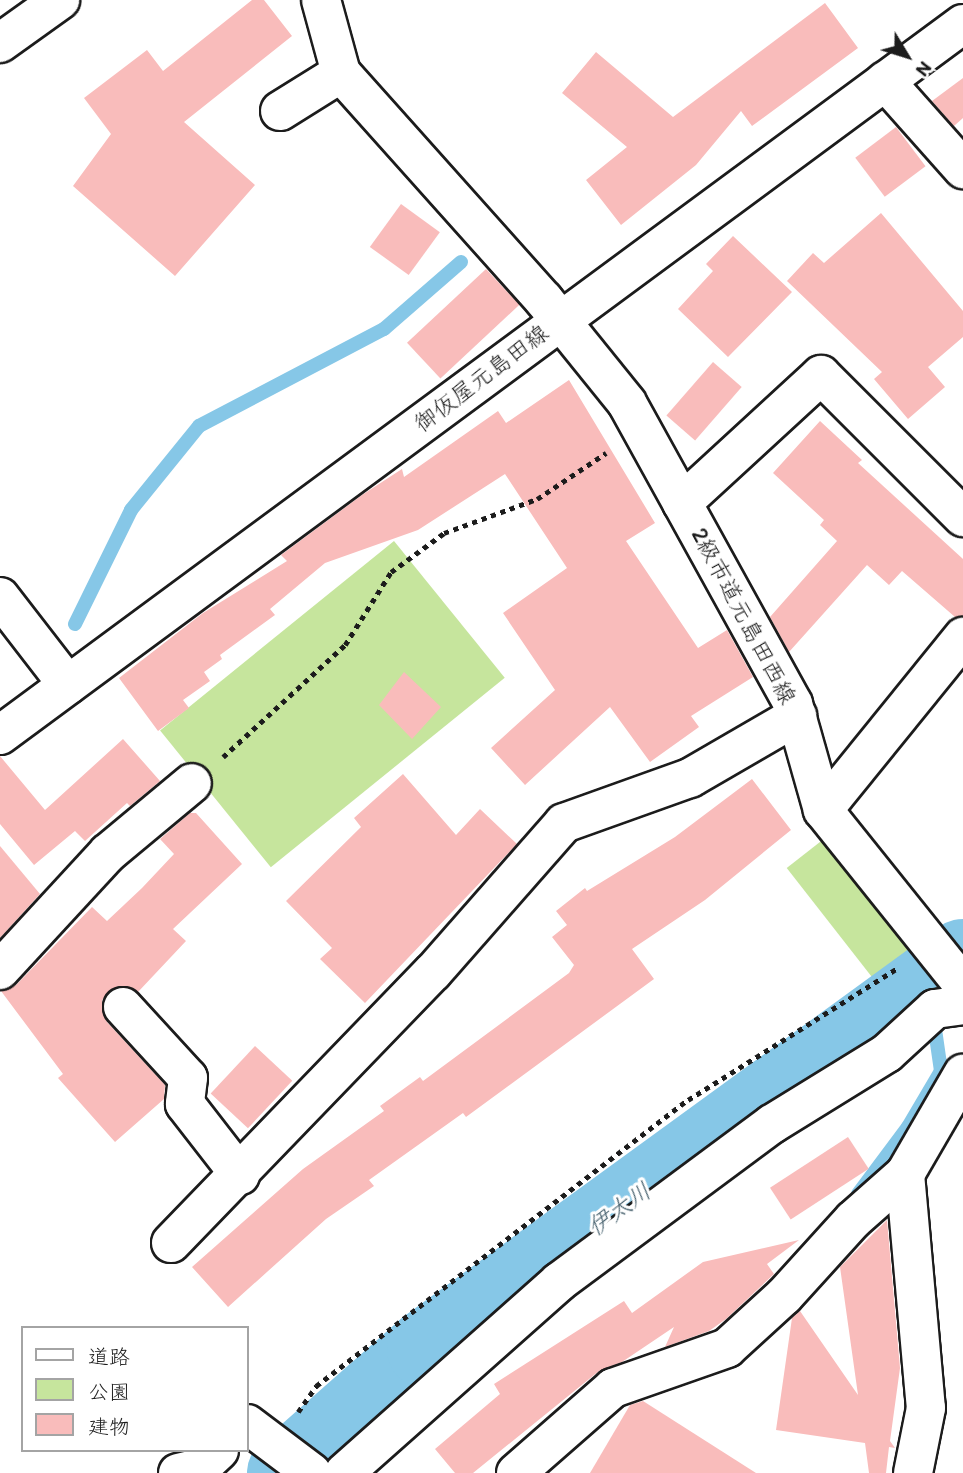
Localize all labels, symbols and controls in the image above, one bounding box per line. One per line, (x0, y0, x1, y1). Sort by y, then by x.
north arrow (872, 21, 942, 91)
text: N (911, 57, 937, 81)
street label: 御仮屋元島田線 (408, 319, 554, 437)
street label: 2級市道元島田西線 (686, 523, 802, 709)
water label: 伊太川 (581, 1176, 657, 1242)
legend (21, 1326, 248, 1452)
text: 道路 (88, 1344, 130, 1369)
text: 公園 (88, 1379, 130, 1404)
text: 建物 (88, 1414, 130, 1439)

